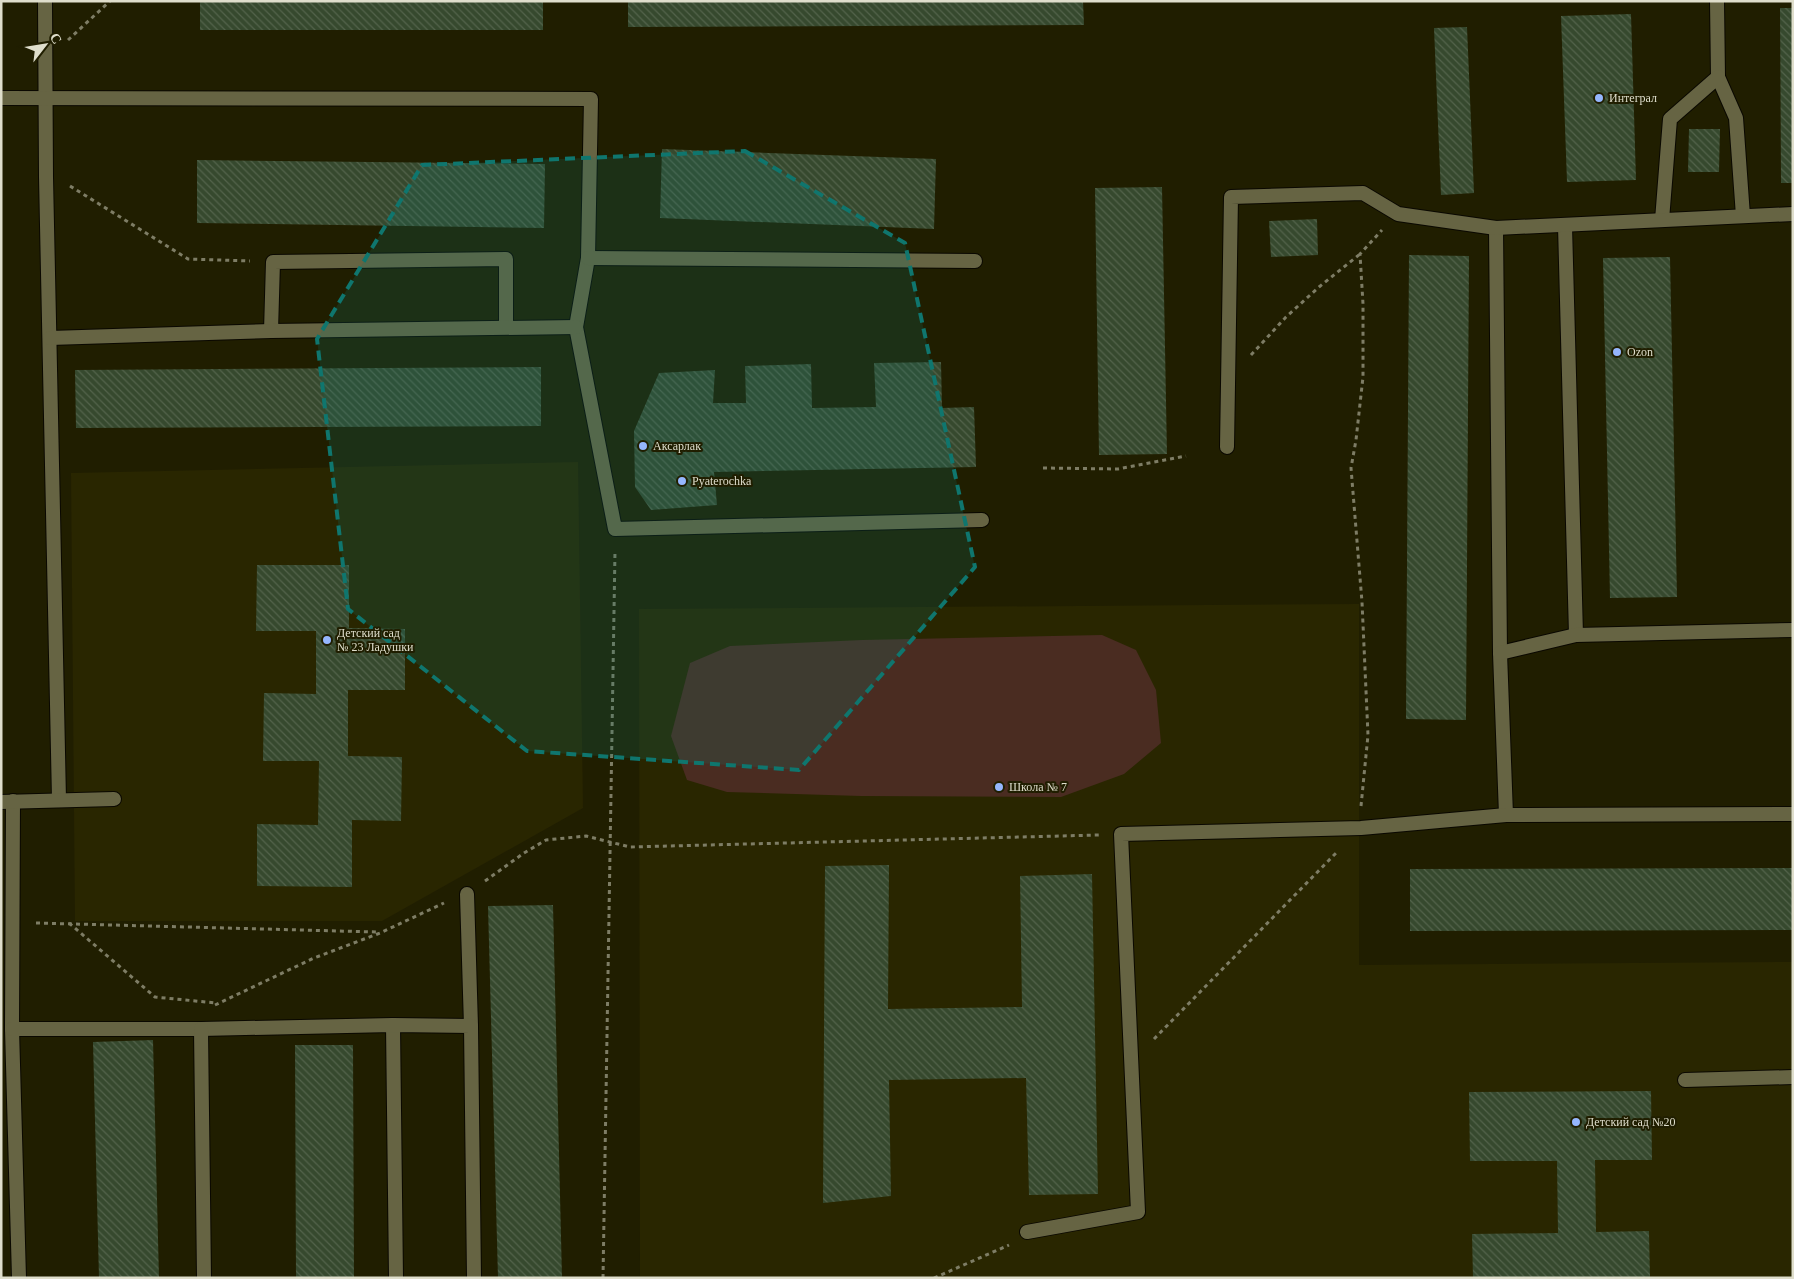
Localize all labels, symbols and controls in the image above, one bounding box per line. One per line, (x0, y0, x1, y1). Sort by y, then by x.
north arrow (20, 20, 70, 70)
text: С (47, 30, 65, 47)
place label: Интеграл (1609, 91, 1657, 105)
marker: Интеграл (1593, 92, 1605, 104)
place label: Ozon (1627, 345, 1653, 359)
marker: Ozon (1611, 346, 1623, 358)
place label: Аксарлак (653, 439, 701, 453)
marker: Аксарлак (637, 440, 649, 452)
place label: Pyaterochka (692, 474, 752, 488)
marker: Pyaterochka (676, 475, 688, 487)
place label: Детский сад № 23 Ладушки (337, 626, 414, 654)
marker: Детский сад № 23 Ладушки (321, 634, 333, 646)
place label: Школа № 7 (1009, 780, 1067, 794)
marker: Школа № 7 (993, 781, 1005, 793)
place label: Детский сад №20 (1586, 1115, 1675, 1129)
marker: Детский сад №20 (1570, 1116, 1582, 1128)

